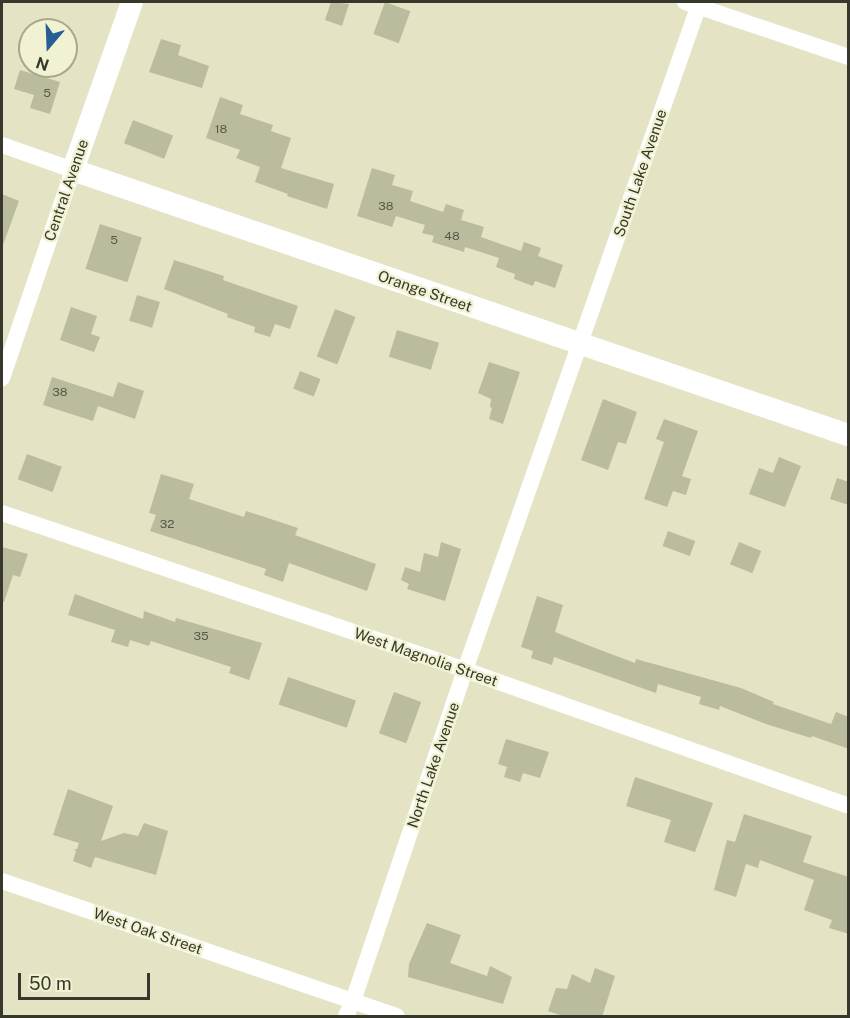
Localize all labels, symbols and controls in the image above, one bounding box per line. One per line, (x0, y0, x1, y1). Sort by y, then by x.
north arrow (18, 18, 78, 78)
text: N (34, 53, 52, 75)
house number: 5 (43, 87, 51, 101)
street label: South Lake Avenue (610, 107, 670, 239)
house number: 18 (215, 123, 227, 137)
street label: Central Avenue (40, 137, 92, 243)
house number: 38 (378, 200, 394, 214)
house number: 48 (444, 230, 460, 244)
house number: 5 (110, 234, 118, 248)
street label: Orange Street (376, 266, 474, 316)
house number: 38 (52, 386, 68, 400)
house number: 32 (160, 518, 174, 532)
street label: West Magnolia Street (352, 624, 500, 690)
house number: 35 (193, 630, 209, 644)
street label: North Lake Avenue (403, 700, 463, 830)
street label: West Oak Street (91, 904, 205, 958)
scale bar (21, 961, 153, 999)
text: 50 m (29, 973, 72, 994)

